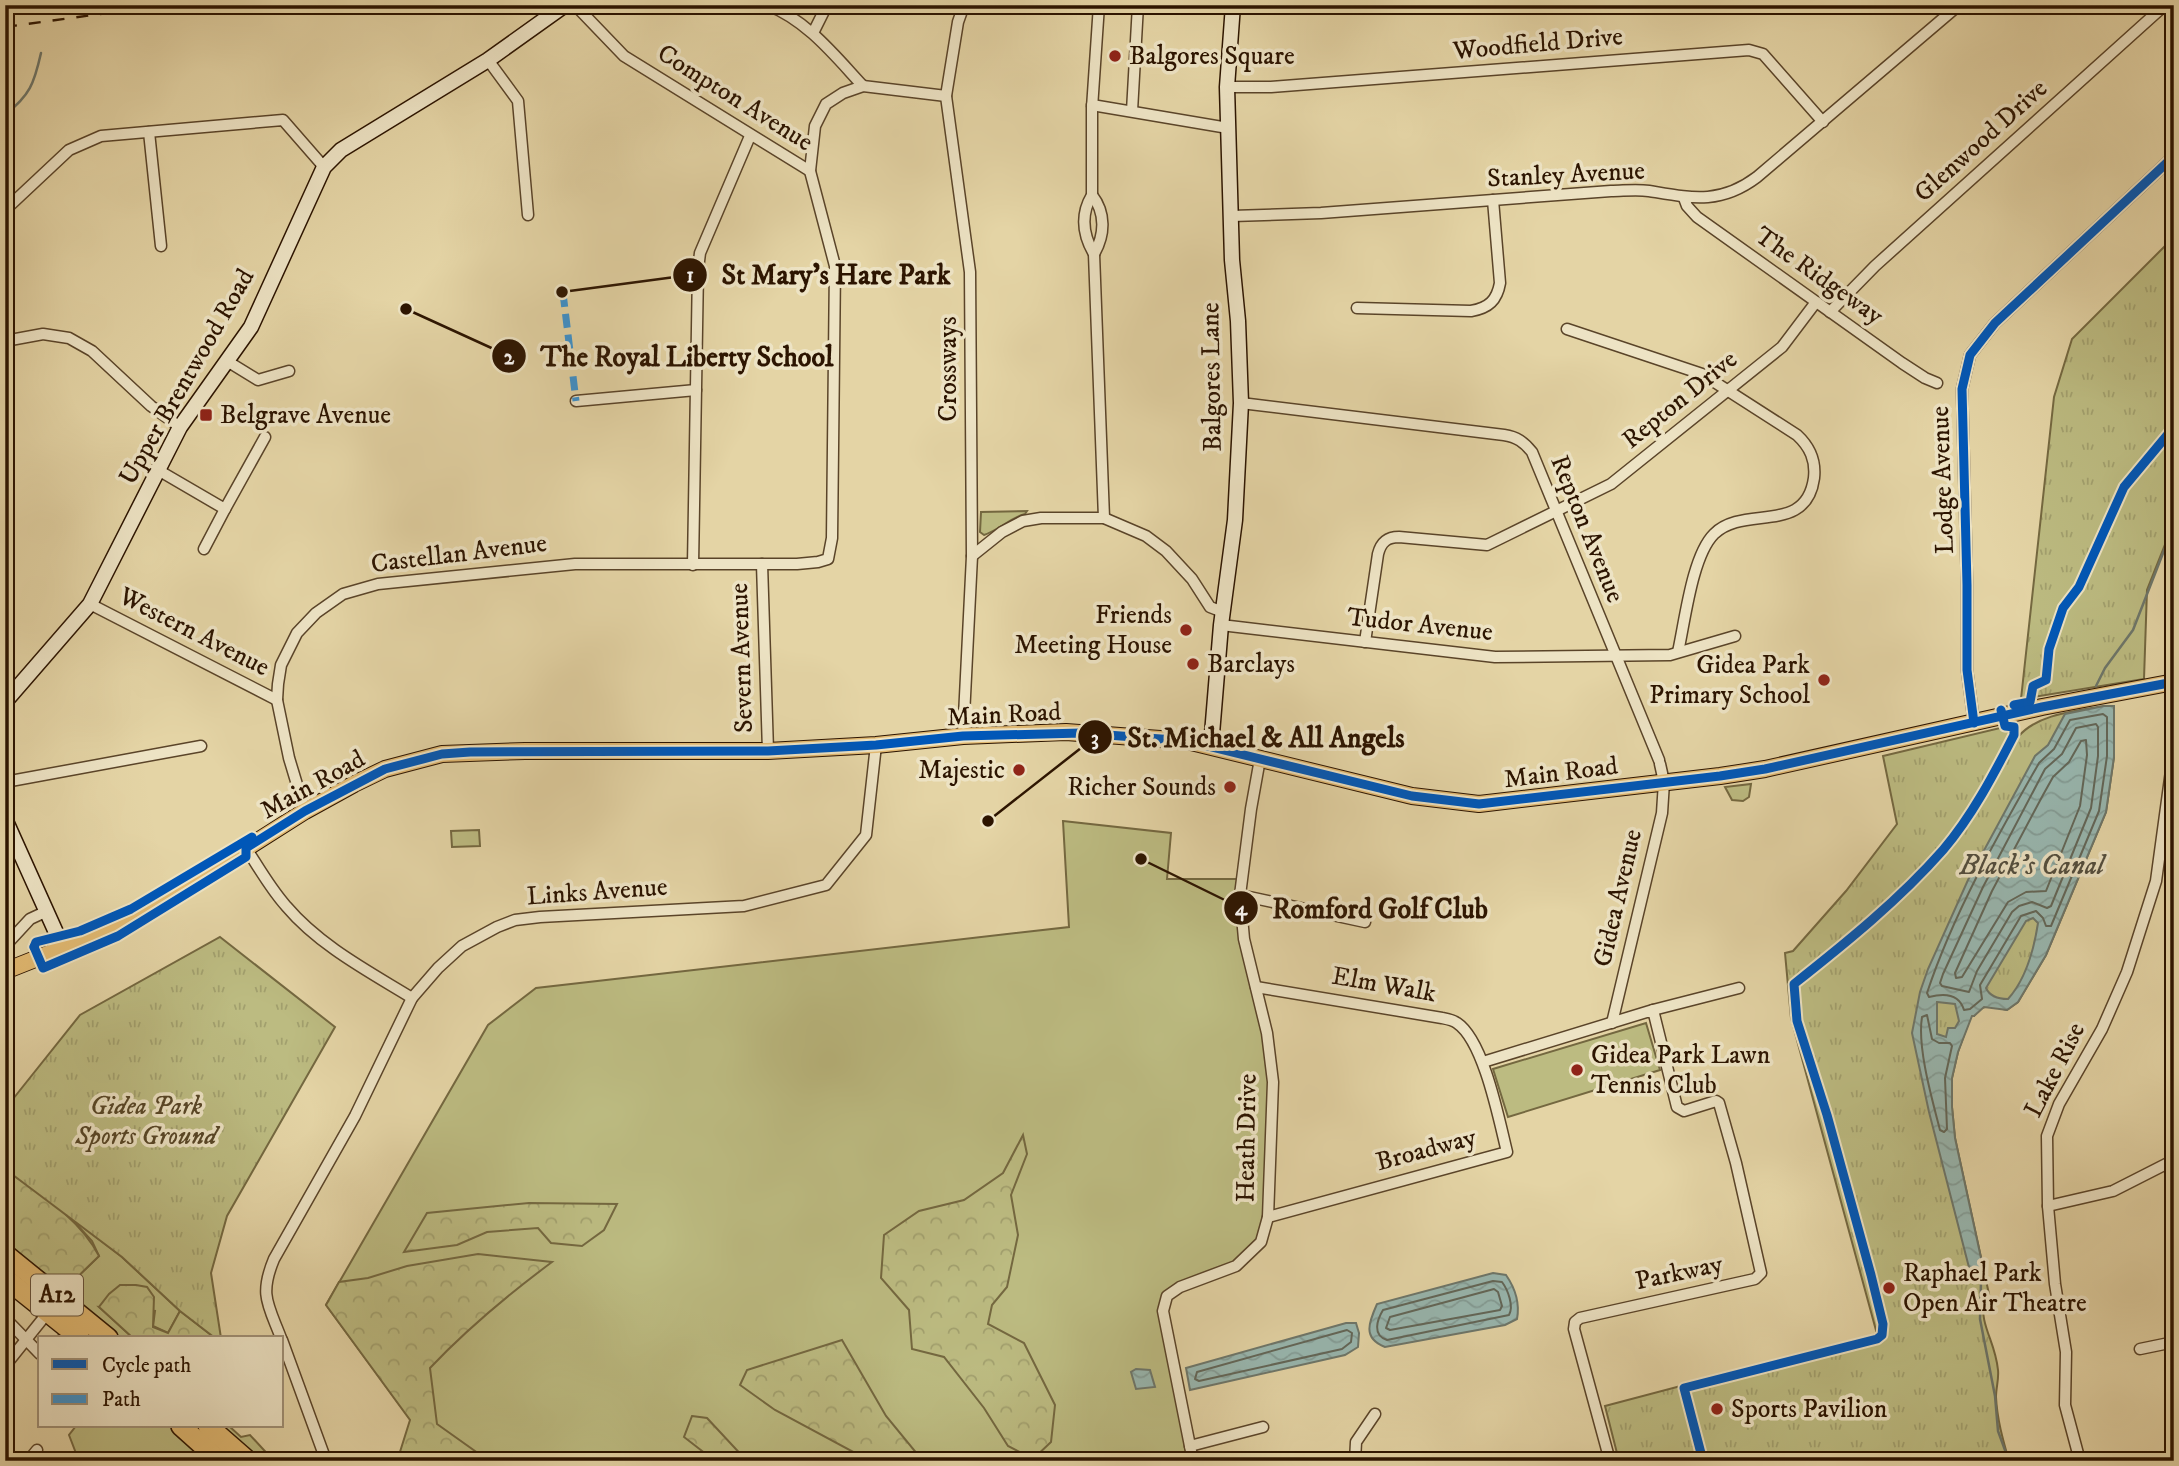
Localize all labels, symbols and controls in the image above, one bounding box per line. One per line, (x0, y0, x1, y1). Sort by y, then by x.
street label: Woodfield Drive (1451, 20, 1624, 68)
street label: Compton Avenue (651, 37, 819, 159)
place label: Balgores Square (1129, 40, 1295, 73)
marker: Balgores Square (1107, 48, 1123, 64)
street label: Glenwood Drive (1907, 72, 2055, 210)
street label: Stanley Avenue (1486, 154, 1646, 196)
street label: The Ridgeway (1748, 220, 1890, 333)
callout: St Mary's Hare Park (672, 250, 965, 299)
text: St Mary's Hare Park (721, 258, 952, 293)
street label: Upper Brentwood Road (112, 263, 262, 491)
text: 1 (686, 263, 694, 289)
street label: Balgores Lane (1194, 302, 1230, 452)
street label: Crossways (932, 316, 965, 422)
callout: The Royal Liberty School (492, 332, 847, 381)
text: The Royal Liberty School (540, 340, 834, 375)
street label: Repton Drive (1616, 343, 1744, 457)
text: 2 (504, 345, 515, 371)
place label: Belgrave Avenue (220, 399, 391, 432)
street label: Lodge Avenue (1924, 405, 1962, 555)
marker: Belgrave Avenue (198, 407, 214, 423)
street label: Repton Avenue (1542, 450, 1632, 608)
street label: Castellan Avenue (369, 527, 549, 581)
street label: Western Avenue (112, 579, 275, 684)
street label: Severn Avenue (723, 582, 761, 734)
place label: Friends Meeting House (1014, 599, 1172, 662)
street label: Tudor Avenue (1346, 601, 1494, 649)
marker: Friends Meeting House (1178, 622, 1194, 638)
place label: Barclays (1207, 648, 1295, 681)
place label: Gidea Park Primary School (1649, 649, 1810, 712)
marker: Barclays (1185, 656, 1201, 672)
marker: Gidea Park Primary School (1816, 672, 1832, 688)
street label: Main Road (946, 696, 1062, 734)
callout: St. Michael & All Angels (1078, 713, 1418, 762)
text: St. Michael & All Angels (1127, 721, 1405, 756)
text: 3 (1091, 726, 1099, 752)
street label: Main Road (255, 743, 371, 827)
street label: Main Road (1502, 750, 1620, 796)
place label: Majestic (918, 754, 1005, 787)
marker: Majestic (1011, 762, 1027, 778)
place label: Richer Sounds (1067, 771, 1216, 804)
marker: Richer Sounds (1222, 779, 1238, 795)
street label: Gidea Avenue (1586, 826, 1650, 970)
water label: Black's Canal (1959, 848, 2107, 883)
street label: Links Avenue (525, 871, 669, 913)
callout: Romford Golf Club (1223, 884, 1502, 933)
text: Romford Golf Club (1272, 892, 1488, 927)
text: 4 (1235, 896, 1248, 922)
street label: Elm Walk (1329, 960, 1439, 1010)
street label: Lake Rise (2017, 1017, 2093, 1123)
place label: Gidea Park Lawn Tennis Club (1591, 1039, 1771, 1102)
marker: Gidea Park Lawn Tennis Club (1569, 1062, 1585, 1078)
street label: Heath Drive (1229, 1073, 1265, 1203)
park label: Gidea Park Sports Ground (74, 1090, 220, 1153)
street label: Broadway (1372, 1121, 1480, 1179)
street label: Parkway (1632, 1248, 1726, 1298)
place label: Raphael Park Open Air Theatre (1903, 1257, 2087, 1320)
road number: A12 (31, 1274, 83, 1316)
marker: Raphael Park Open Air Theatre (1881, 1280, 1897, 1296)
legend (38, 1336, 284, 1428)
text: Cycle path (102, 1353, 191, 1379)
text: Path (102, 1387, 141, 1413)
place label: Sports Pavilion (1731, 1393, 1888, 1426)
marker: Sports Pavilion (1709, 1401, 1725, 1417)

